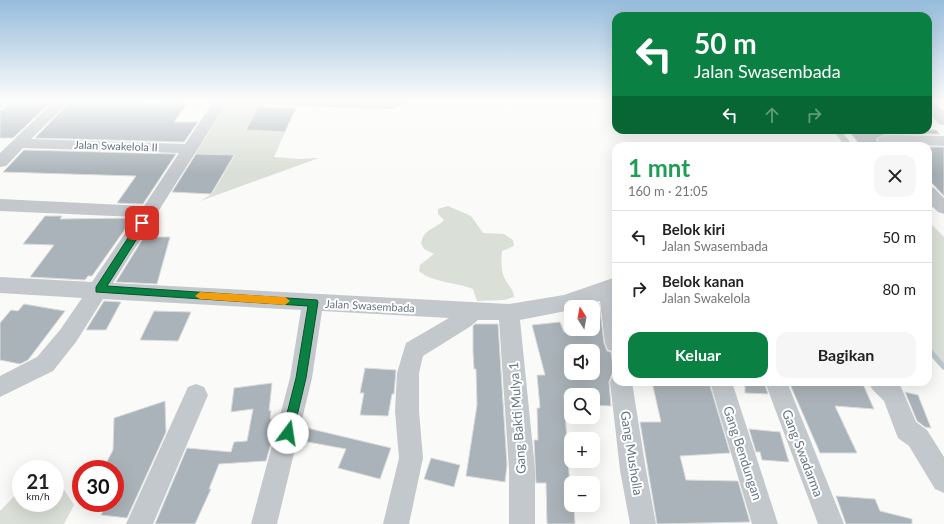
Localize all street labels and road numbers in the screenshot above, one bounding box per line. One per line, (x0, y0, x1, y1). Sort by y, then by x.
street label: Jalan Swakelola II (74, 138, 158, 153)
street label: Jalan Swasembada (325, 297, 415, 314)
street label: Gang Bakti Mulya 1 (505, 362, 529, 474)
street label: Gang Bendungan (720, 404, 766, 502)
street label: Gang Swadarma (779, 407, 827, 499)
street label: Gang Musholla (617, 410, 647, 496)

